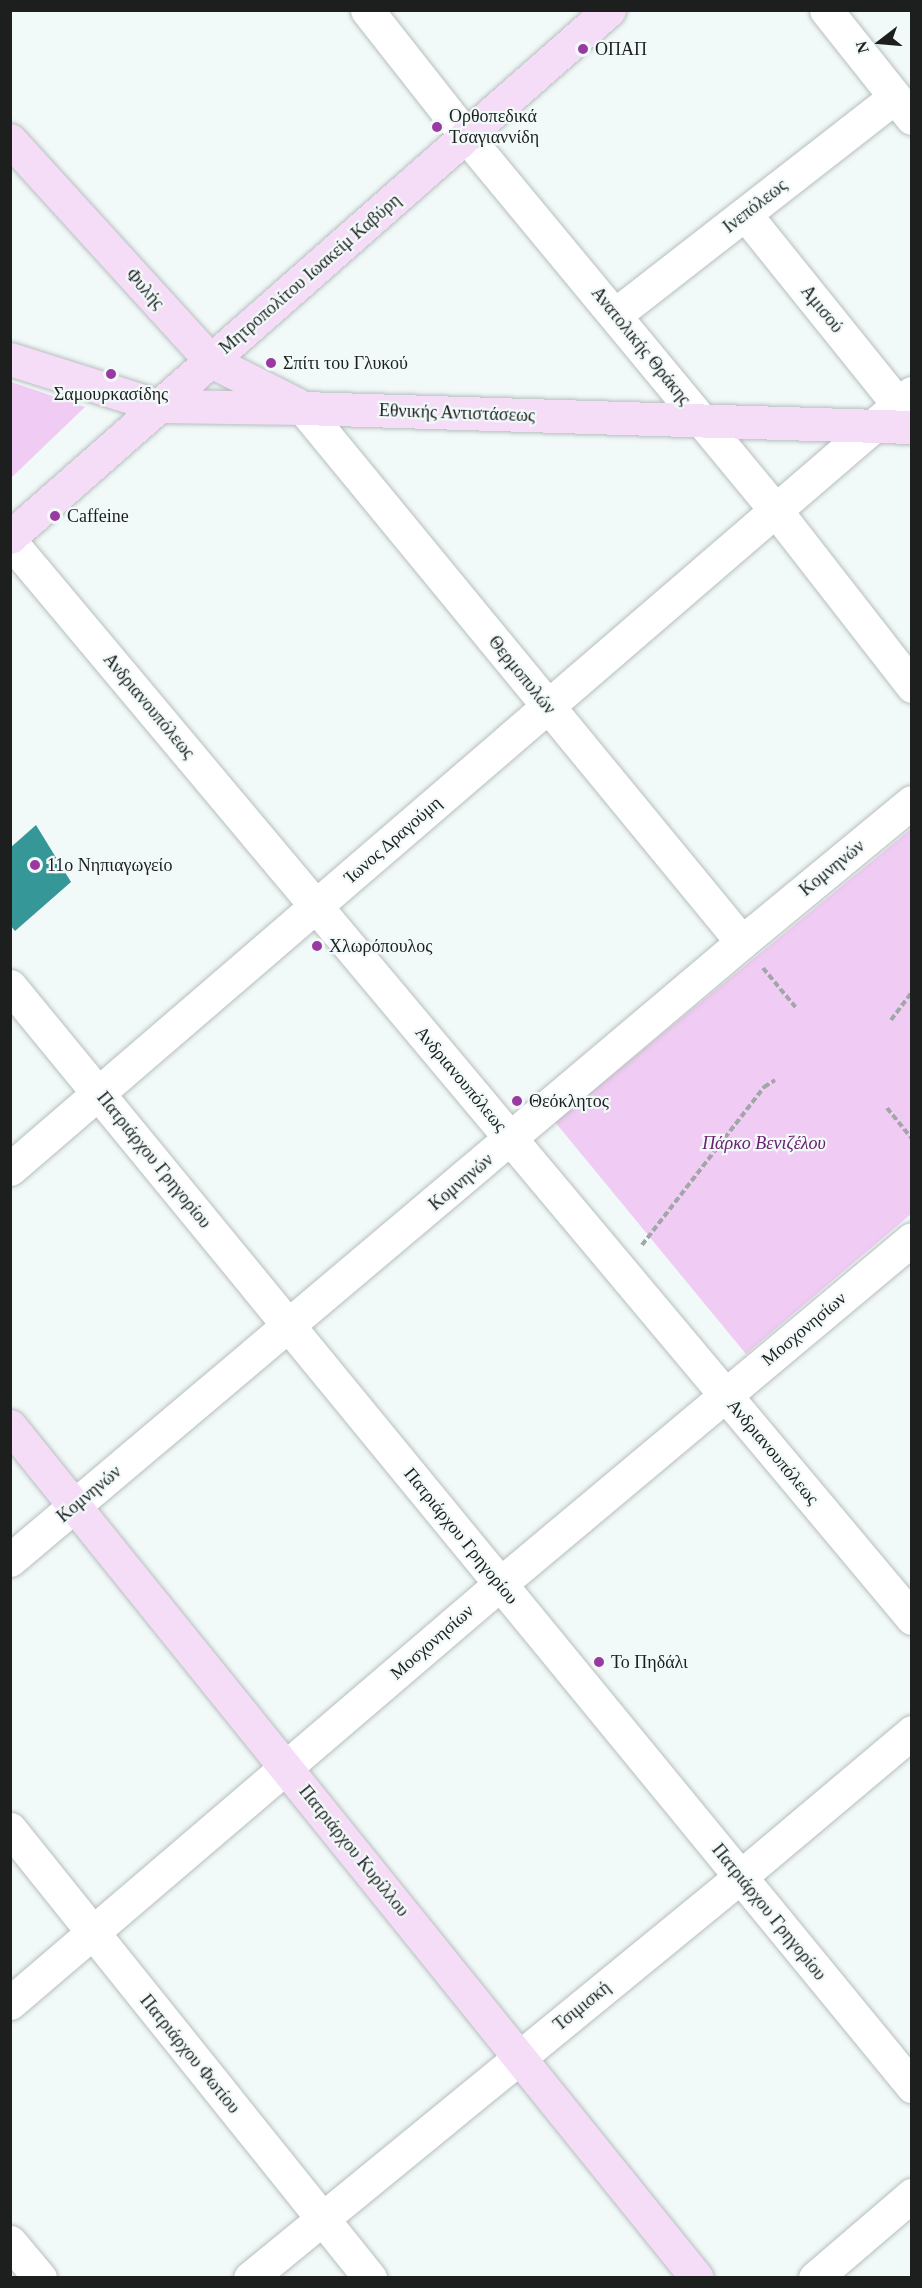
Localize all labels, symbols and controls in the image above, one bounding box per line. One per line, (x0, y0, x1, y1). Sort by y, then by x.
north arrow (850, 12, 910, 72)
place label: ΟΠΑΠ (595, 38, 647, 60)
text: N (852, 39, 872, 55)
marker: ΟΠΑΠ (576, 42, 590, 56)
place label: Ορθοπεδικά Τσαγιαννίδη (449, 106, 539, 148)
marker: Ορθοπεδικά Τσαγιαννίδη (430, 120, 444, 134)
street label: Ινεπόλεως (719, 174, 791, 238)
street label: Μητροπολίτου Ιωακείμ Καβύρη (215, 189, 405, 359)
street label: Φυλής (121, 264, 169, 314)
street label: Αμισού (796, 281, 848, 337)
street label: Ανατολικής Θράκης (587, 282, 695, 410)
place label: Σπίτι του Γλυκού (283, 352, 408, 374)
marker: Σπίτι του Γλυκού (264, 356, 278, 370)
marker: Σαμουρκασίδης (104, 367, 118, 381)
place label: Σαμουρκασίδης (54, 383, 168, 405)
street label: Εθνικής Αντιστάσεως (378, 399, 536, 427)
place label: Caffeine (67, 505, 129, 527)
marker: Caffeine (48, 509, 62, 523)
street label: Θερμοπυλών (484, 631, 560, 719)
street label: Ανδριανουπόλεως (99, 649, 199, 763)
street label: Ίωνος Δραγούμη (340, 792, 446, 888)
street label: Κομνηνών (795, 835, 869, 901)
place label: 11ο Νηπιαγωγείο (47, 854, 172, 876)
marker: 11ο Νηπιαγωγείο (28, 858, 42, 872)
place label: Χλωρόπουλος (329, 935, 432, 957)
marker: Χλωρόπουλος (310, 939, 324, 953)
street label: Ανδριανουπόλεως (411, 1022, 511, 1136)
street label: Πατριάρχου Γρηγορίου (92, 1087, 216, 1233)
place label: Θεόκλητος (529, 1090, 609, 1112)
marker: Θεόκλητος (510, 1094, 524, 1108)
park label: Πάρκο Βενιζέλου (702, 1132, 826, 1154)
street label: Κομνηνών (424, 1149, 498, 1215)
street label: Μοσχονησίων (757, 1287, 851, 1371)
street label: Ανδριανουπόλεως (723, 1395, 823, 1509)
street label: Κομνηνών (52, 1461, 126, 1527)
street label: Πατριάρχου Γρηγορίου (399, 1463, 523, 1609)
street label: Μοσχονησίων (386, 1600, 478, 1684)
place label: Το Πηδάλι (611, 1651, 688, 1673)
marker: Το Πηδάλι (592, 1655, 606, 1669)
street label: Πατριάρχου Κυρίλλου (294, 1781, 414, 1921)
street label: Πατριάρχου Γρηγορίου (707, 1839, 831, 1985)
street label: Τσιμισκή (549, 1977, 615, 2035)
street label: Πατριάρχου Φωτίου (135, 1990, 245, 2118)

